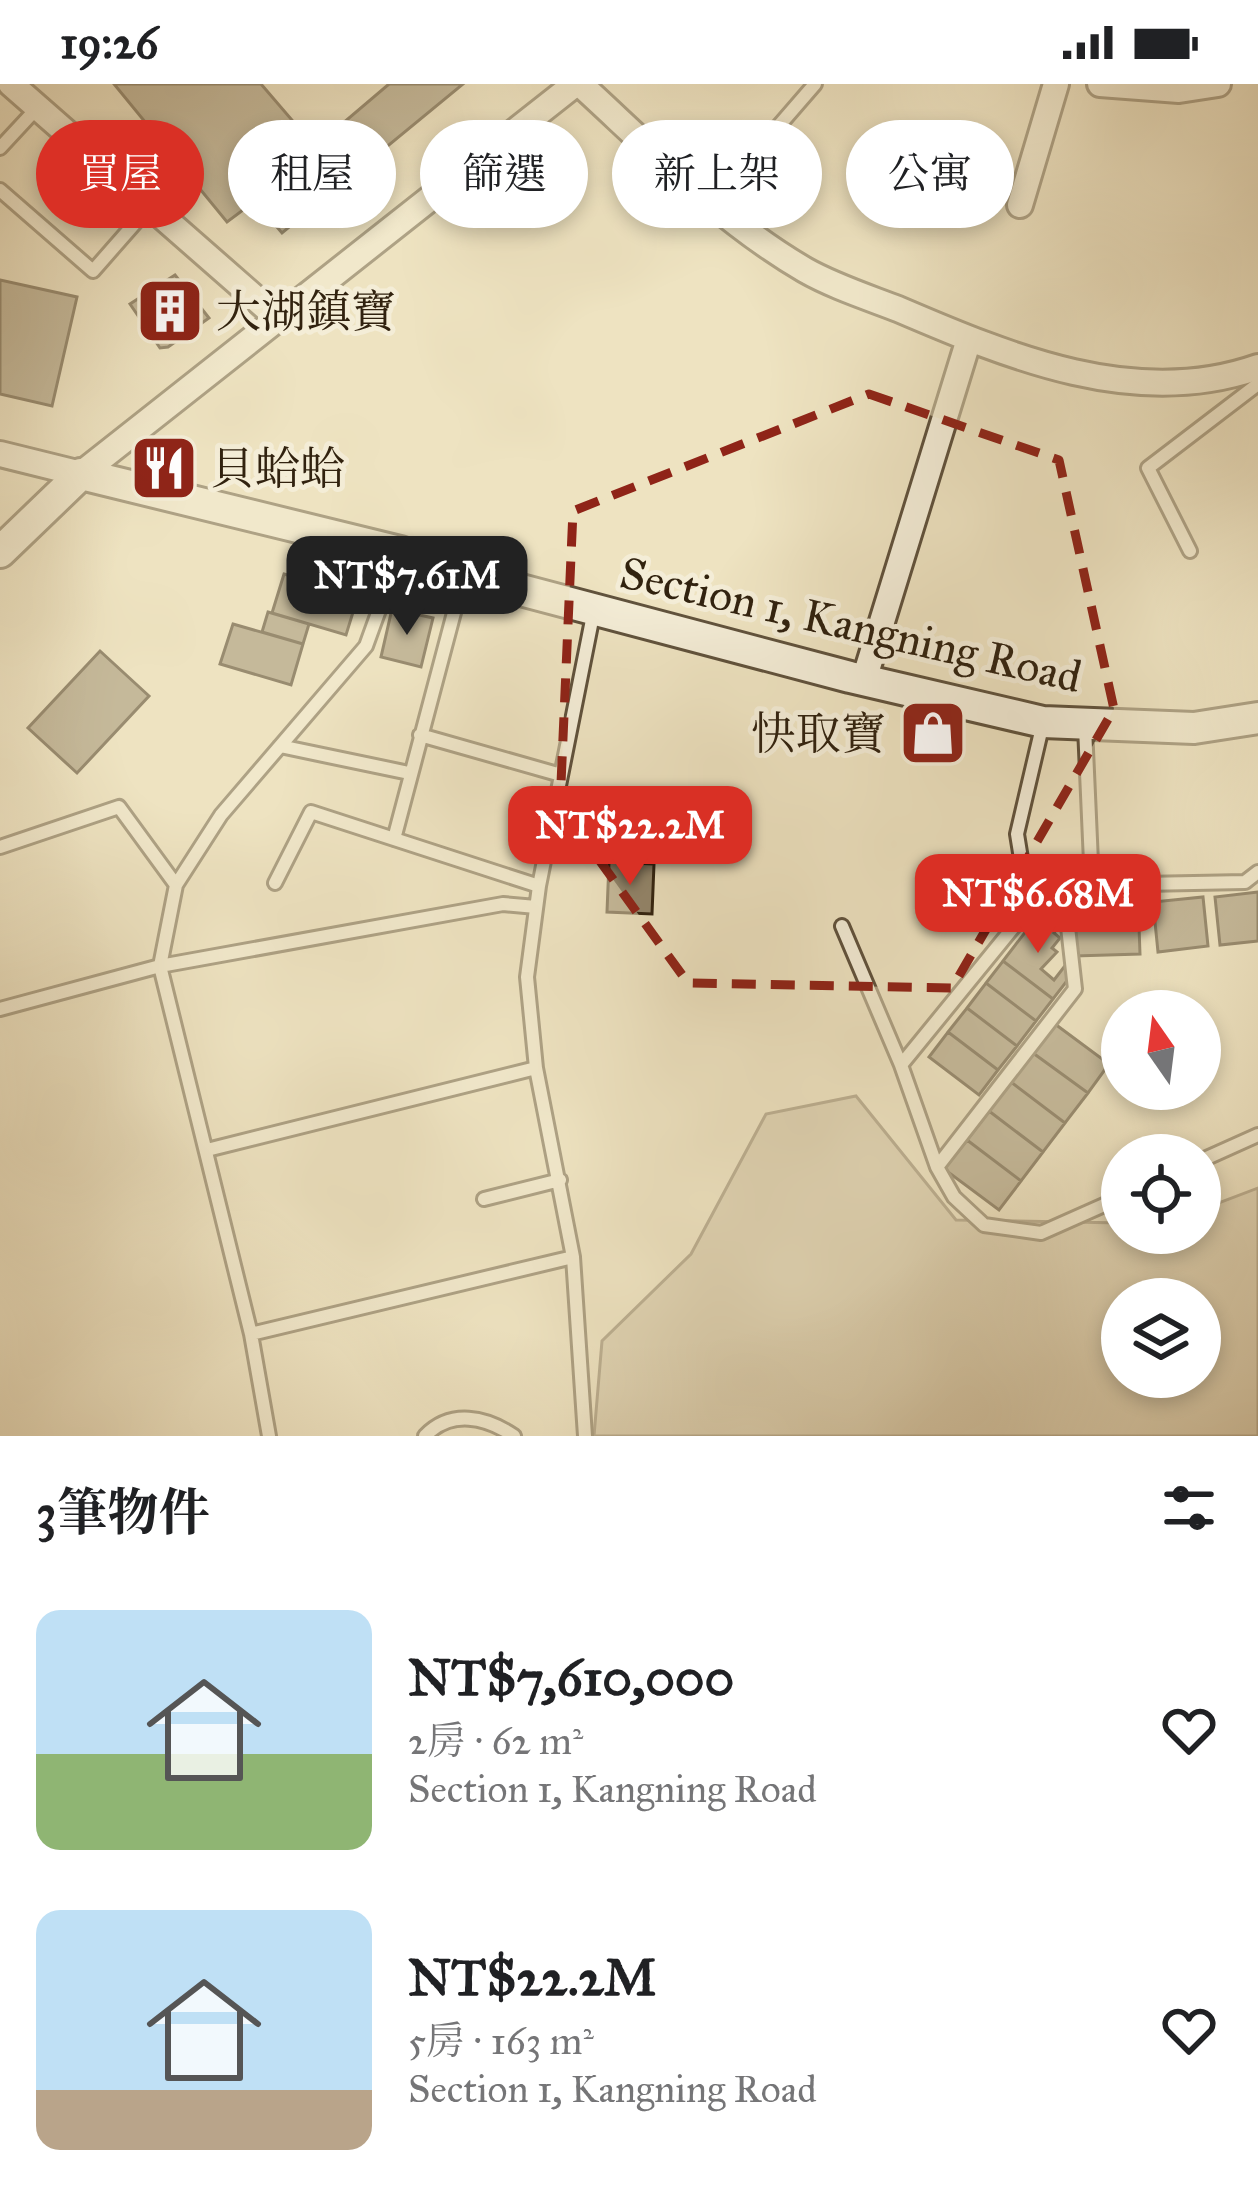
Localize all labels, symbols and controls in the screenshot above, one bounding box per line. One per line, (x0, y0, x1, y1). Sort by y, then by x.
text: 19:26 (60, 15, 158, 70)
chip: 買屋 (36, 120, 204, 228)
chip: 租屋 (228, 120, 396, 228)
chip: 篩選 (420, 120, 588, 228)
chip: 新上架 (612, 120, 822, 228)
chip: 公寓 (846, 120, 1014, 228)
building icon: 大湖鎮寶 (135, 276, 205, 346)
place label: 大湖鎮寶 (216, 284, 396, 339)
restaurant icon: 貝蛤蛤 (129, 433, 199, 503)
place label: 貝蛤蛤 (210, 441, 345, 496)
pin: NT$7.61M (283, 536, 531, 638)
street label: Section 1, Kangning Road (615, 545, 1087, 704)
text: NT$7.61M (313, 551, 501, 599)
shop icon: 快取寶 (898, 698, 968, 768)
place label: 快取寶 (751, 706, 886, 761)
pin: NT$22.2M (506, 786, 754, 888)
text: NT$22.2M (535, 801, 725, 849)
pin: NT$6.68M (914, 854, 1162, 956)
text: NT$6.68M (942, 869, 1134, 917)
north arrow (1101, 990, 1221, 1110)
map controls (1101, 990, 1221, 1398)
button: locate (1101, 1134, 1221, 1254)
button: layers (1101, 1278, 1221, 1398)
icon: filters (1156, 1475, 1222, 1541)
text: 3筆物件 (36, 1482, 209, 1544)
text: NT$7,610,000 (408, 1647, 734, 1709)
icon: home (132, 1658, 276, 1802)
icon: heart (1156, 1697, 1222, 1763)
text: 2房 · 62 m² (408, 1717, 583, 1765)
text: Section 1, Kangning Road (408, 1765, 817, 1813)
text: NT$22.2M (408, 1947, 656, 2009)
icon: home (132, 1958, 276, 2102)
icon: heart (1156, 1997, 1222, 2063)
text: 5房 · 163 m² (408, 2017, 594, 2065)
text: Section 1, Kangning Road (408, 2065, 817, 2113)

